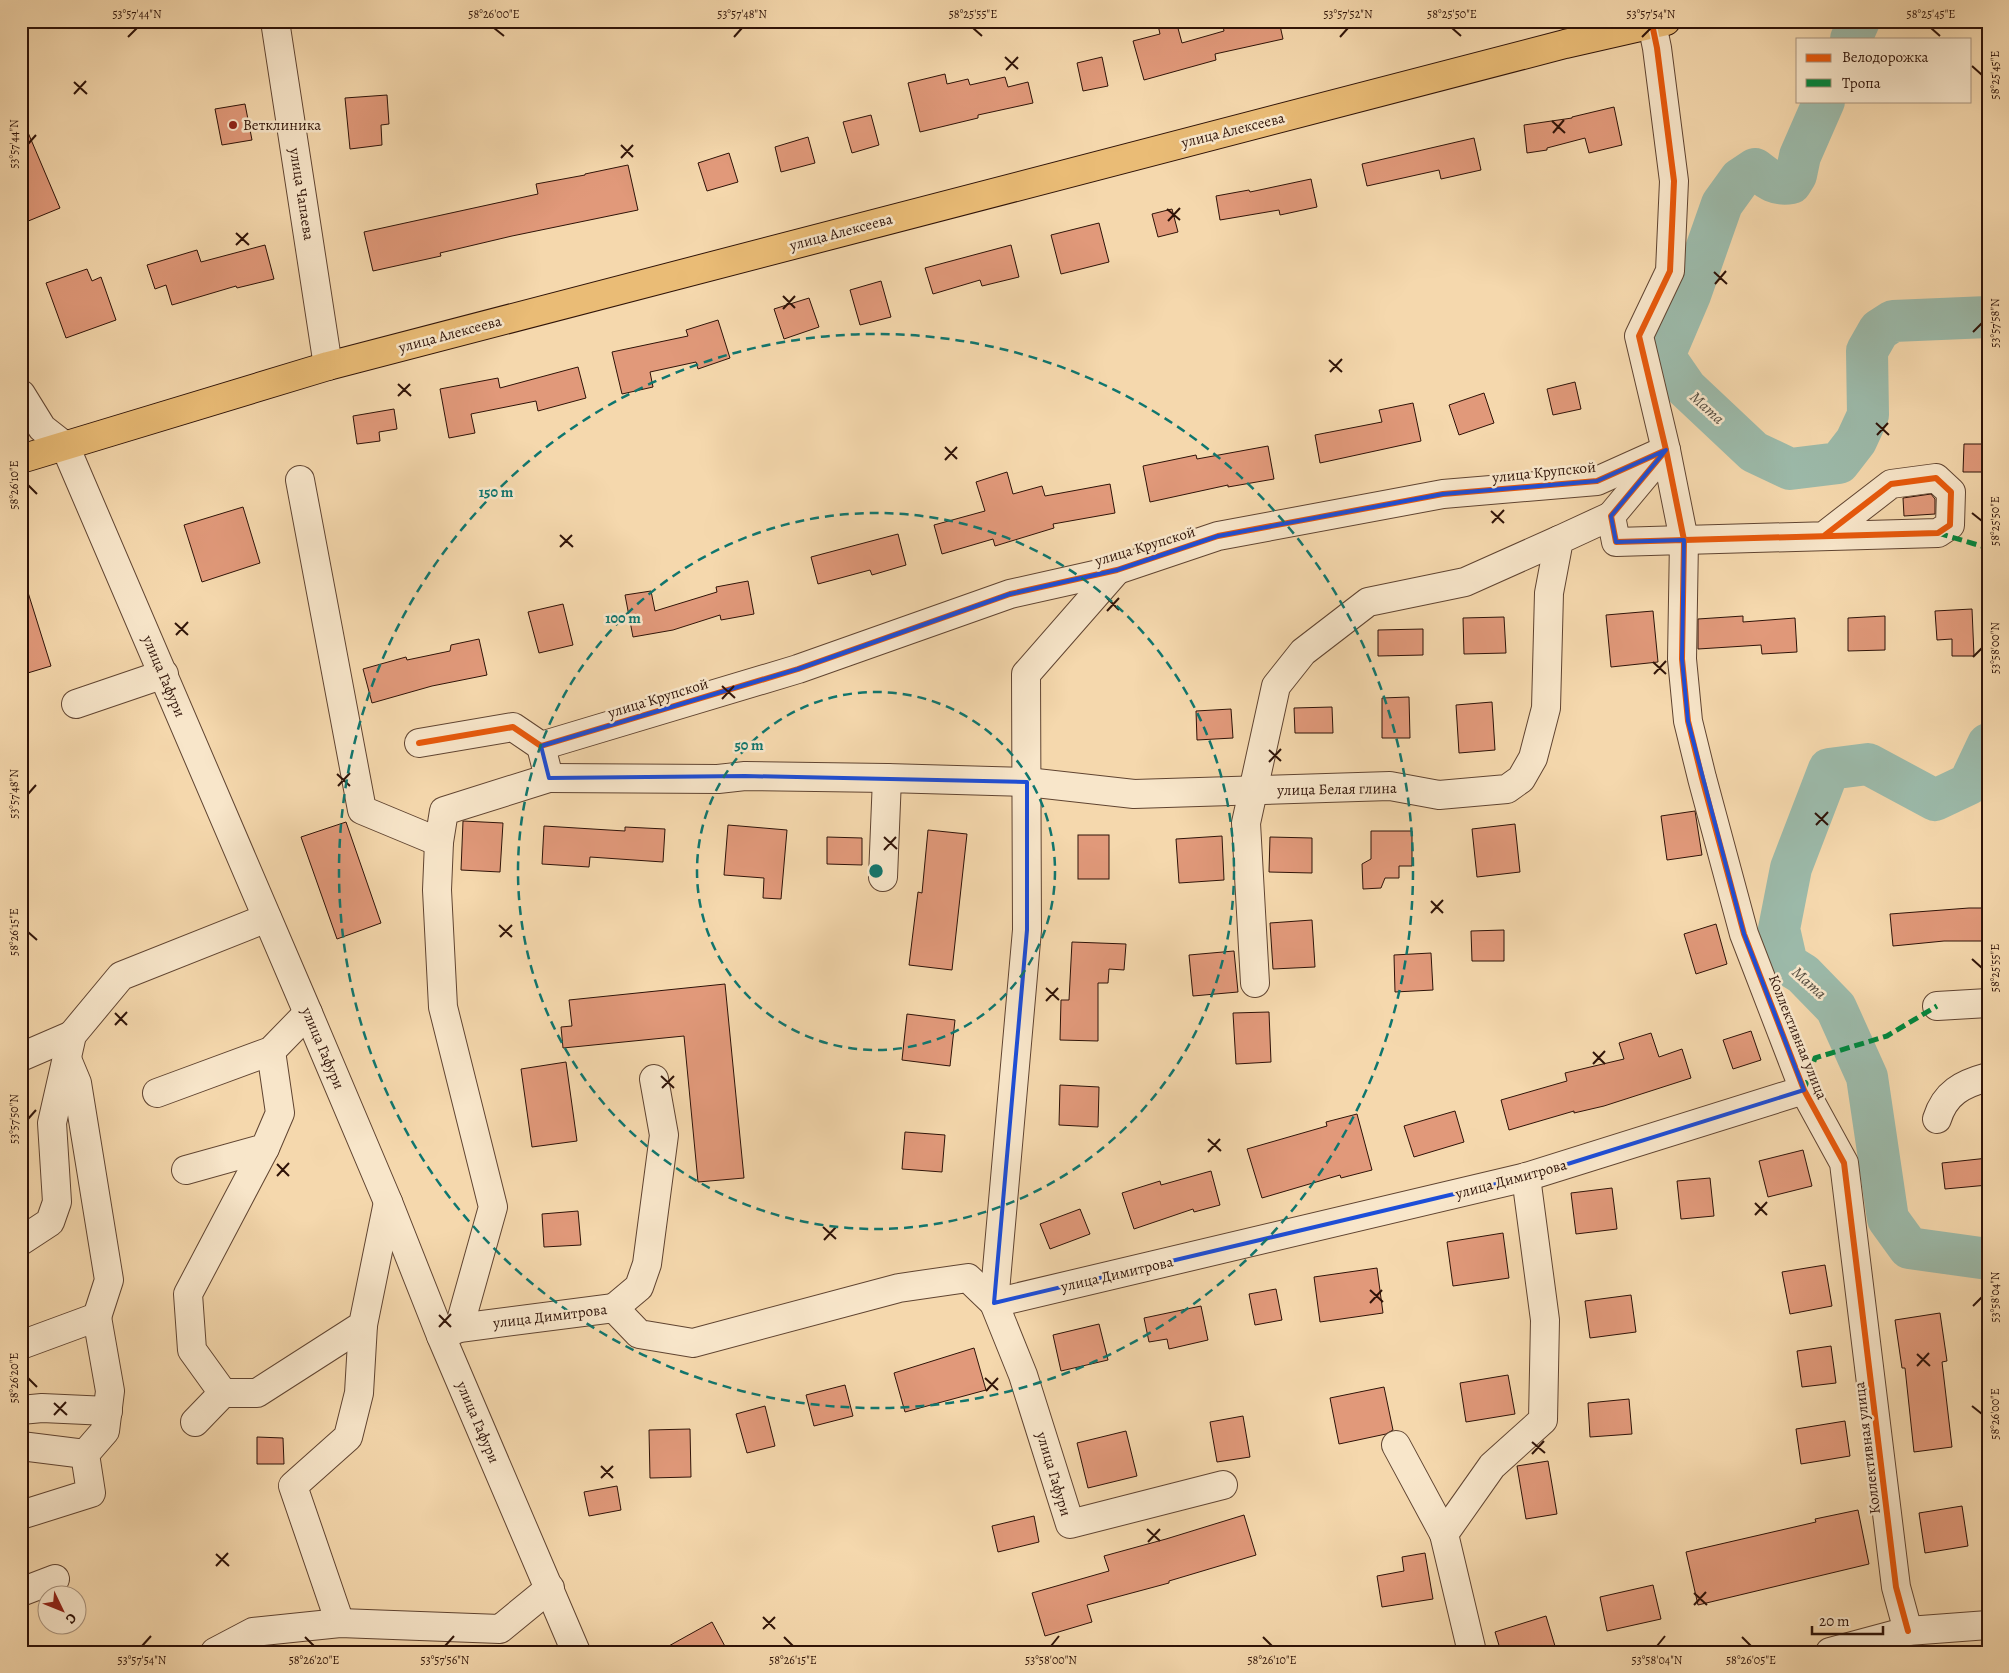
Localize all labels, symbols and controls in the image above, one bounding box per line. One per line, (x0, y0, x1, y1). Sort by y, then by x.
text: 53°57'44"N (112, 6, 162, 22)
text: 58°26'00"E (468, 6, 520, 22)
text: 53°57'48"N (717, 6, 767, 22)
text: 58°25'55"E (949, 6, 997, 22)
text: 53°57'52"N (1323, 6, 1373, 22)
text: 58°25'50"E (1427, 6, 1477, 22)
text: 53°57'54"N (1627, 6, 1676, 22)
text: 58°25'45"E (1907, 6, 1955, 22)
legend (1796, 38, 1972, 102)
text: Велодорожка (1842, 47, 1929, 67)
text: 58°25'45"E (1987, 51, 2003, 99)
text: Тропа (1842, 73, 1881, 93)
street label: улица Алексеева (1178, 107, 1287, 153)
place label: Ветклиника (243, 115, 321, 135)
text: 53°57'44"N (6, 119, 22, 169)
marker: Ветклиника (227, 119, 239, 131)
street label: улица Чапаева (285, 145, 319, 242)
street label: улица Алексеева (786, 209, 895, 256)
text: 53°57'58"N (1987, 298, 2003, 348)
street label: улица Алексеева (395, 311, 504, 358)
water label: Мата (1685, 386, 1729, 430)
street label: улица Крупской (1490, 457, 1597, 487)
text: 58°26'10"E (6, 460, 22, 510)
text: 150 m (479, 482, 514, 502)
text: 58°25'50"E (1987, 496, 2003, 546)
street label: улица Крупской (1091, 521, 1198, 571)
text: 100 m (605, 608, 641, 628)
text: 53°58'00"N (1987, 622, 2003, 674)
street label: улица Гафури (137, 631, 190, 720)
street label: улица Крупской (604, 673, 711, 723)
text: 50 m (734, 735, 764, 755)
text: 53°57'48"N (6, 769, 22, 819)
street label: улица Белая глина (1276, 778, 1397, 800)
centre of rings (867, 862, 885, 880)
text: 58°26'15"E (6, 908, 22, 956)
text: 58°25'55"E (1987, 944, 2003, 992)
water label: Мата (1787, 962, 1831, 1004)
street label: Коллективная улица (1764, 972, 1832, 1102)
street label: улица Гафури (296, 1003, 349, 1092)
text: 53°57'50"N (6, 1094, 22, 1144)
street label: улица Димитрова (1452, 1154, 1569, 1204)
street label: улица Димитрова (1058, 1251, 1175, 1297)
text: 53°58'04"N (1987, 1271, 2003, 1322)
street label: улица Димитрова (491, 1299, 608, 1333)
text: 58°26'20"E (6, 1353, 22, 1403)
street label: улица Гафури (451, 1377, 504, 1466)
street label: Коллективная улица (1849, 1381, 1885, 1515)
text: 58°26'00"E (1987, 1388, 2003, 1440)
street label: улица Гафури (1031, 1429, 1076, 1519)
north arrow (38, 1586, 88, 1636)
scale bar (1812, 1603, 1883, 1635)
text: С (61, 1609, 81, 1628)
text: 20 m (1819, 1611, 1850, 1631)
text: 53°57'54"N (118, 1652, 167, 1668)
text: 58°26'20"E (289, 1652, 339, 1668)
text: 53°57'56"N (421, 1652, 470, 1668)
text: 58°26'15"E (769, 1652, 817, 1668)
text: 53°58'00"N (1025, 1652, 1077, 1668)
text: 58°26'10"E (1247, 1652, 1297, 1668)
text: 53°58'04"N (1632, 1652, 1683, 1668)
text: 58°26'05"E (1726, 1652, 1776, 1668)

